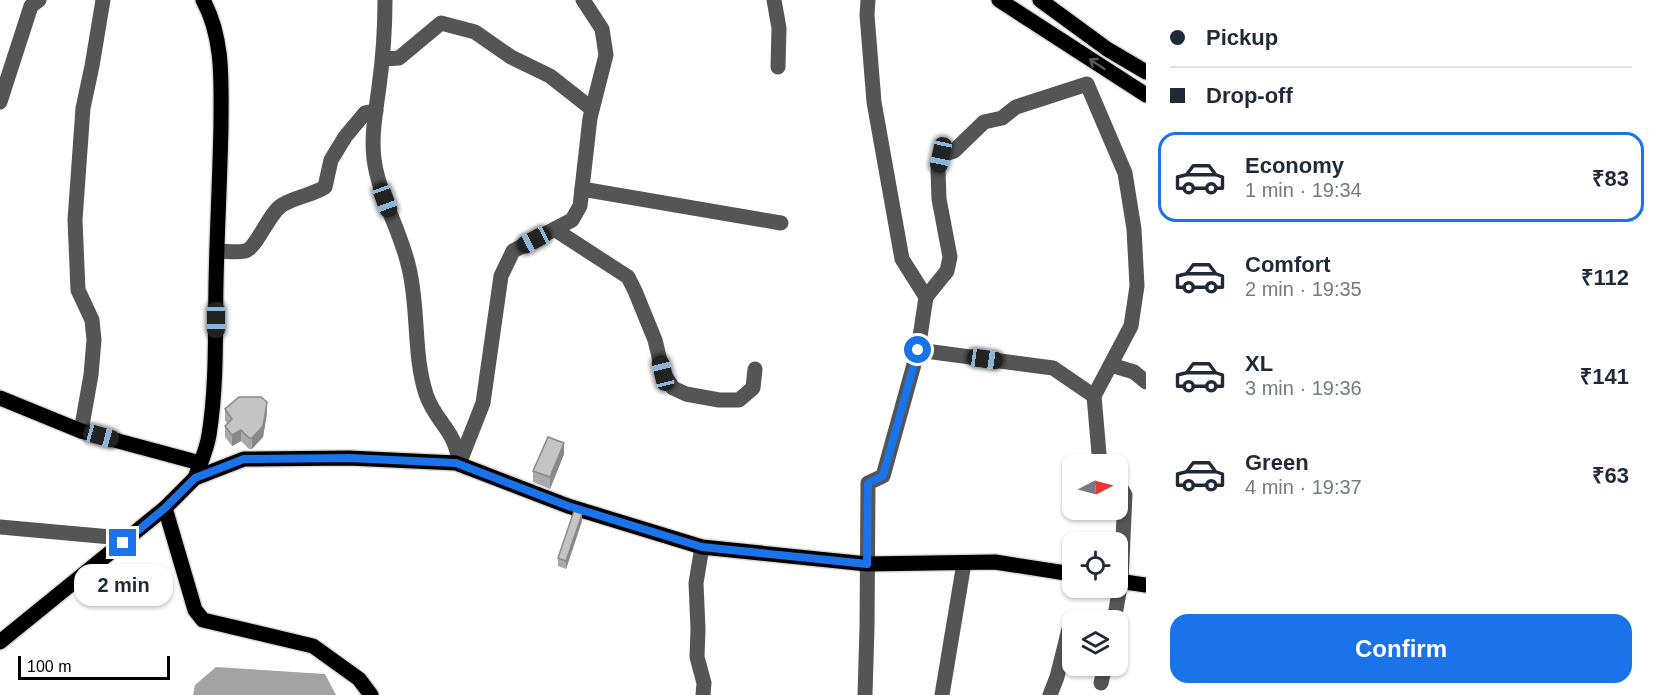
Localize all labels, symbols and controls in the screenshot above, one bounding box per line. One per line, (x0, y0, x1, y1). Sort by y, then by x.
text: Pickup (1206, 25, 1278, 50)
one-way arrow (1089, 57, 1106, 69)
text: Drop-off (1206, 83, 1293, 108)
car (928, 136, 954, 174)
icon: car (1173, 150, 1227, 204)
text: Economy (1245, 153, 1344, 178)
text: ₹83 (1592, 166, 1629, 191)
text: 1 min · 19:34 (1245, 179, 1362, 201)
car (370, 180, 400, 220)
car (514, 224, 554, 256)
icon: car (1173, 249, 1227, 303)
text: Comfort (1245, 252, 1331, 277)
text: ₹112 (1581, 265, 1629, 290)
text: 2 min · 19:35 (1245, 278, 1362, 300)
car (207, 302, 225, 338)
route start (904, 336, 931, 363)
car (966, 348, 1004, 370)
icon: car (1173, 348, 1227, 402)
text: XL (1245, 351, 1273, 376)
car (650, 353, 676, 393)
text: ₹141 (1580, 364, 1629, 389)
text: 3 min · 19:36 (1245, 377, 1362, 399)
car (81, 423, 121, 449)
icon: car (1173, 447, 1227, 501)
text: Green (1245, 450, 1309, 475)
north arrow (1062, 454, 1128, 520)
map controls (1062, 454, 1128, 676)
text: ₹63 (1592, 463, 1629, 488)
text: 4 min · 19:37 (1245, 476, 1362, 498)
route end (109, 529, 136, 556)
button: locate (1062, 532, 1128, 598)
callout: 2 min (74, 564, 172, 606)
text: 2 min (97, 574, 150, 596)
button: layers (1062, 610, 1128, 676)
button: Confirm (1170, 614, 1632, 683)
scale bar (18, 653, 170, 680)
text: 100 m (27, 658, 71, 675)

